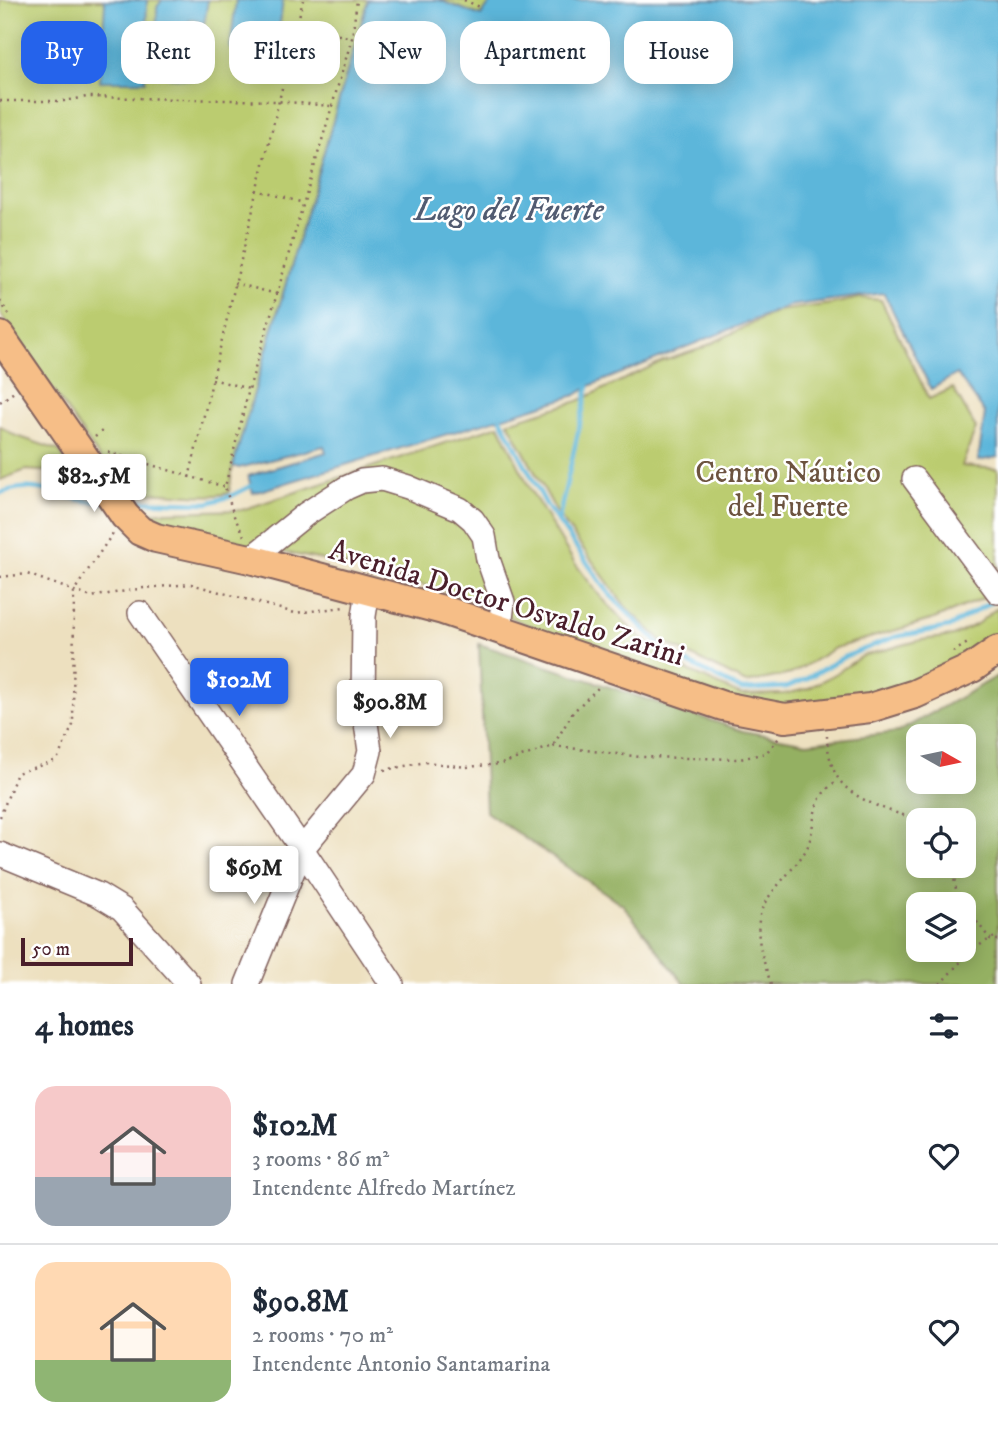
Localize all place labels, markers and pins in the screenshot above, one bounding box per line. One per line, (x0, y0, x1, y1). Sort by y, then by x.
pin: $82.5M (37, 454, 151, 514)
pin: $102M (190, 658, 288, 718)
pin: $90.8M (333, 680, 447, 740)
pin: $69M (213, 846, 295, 906)

